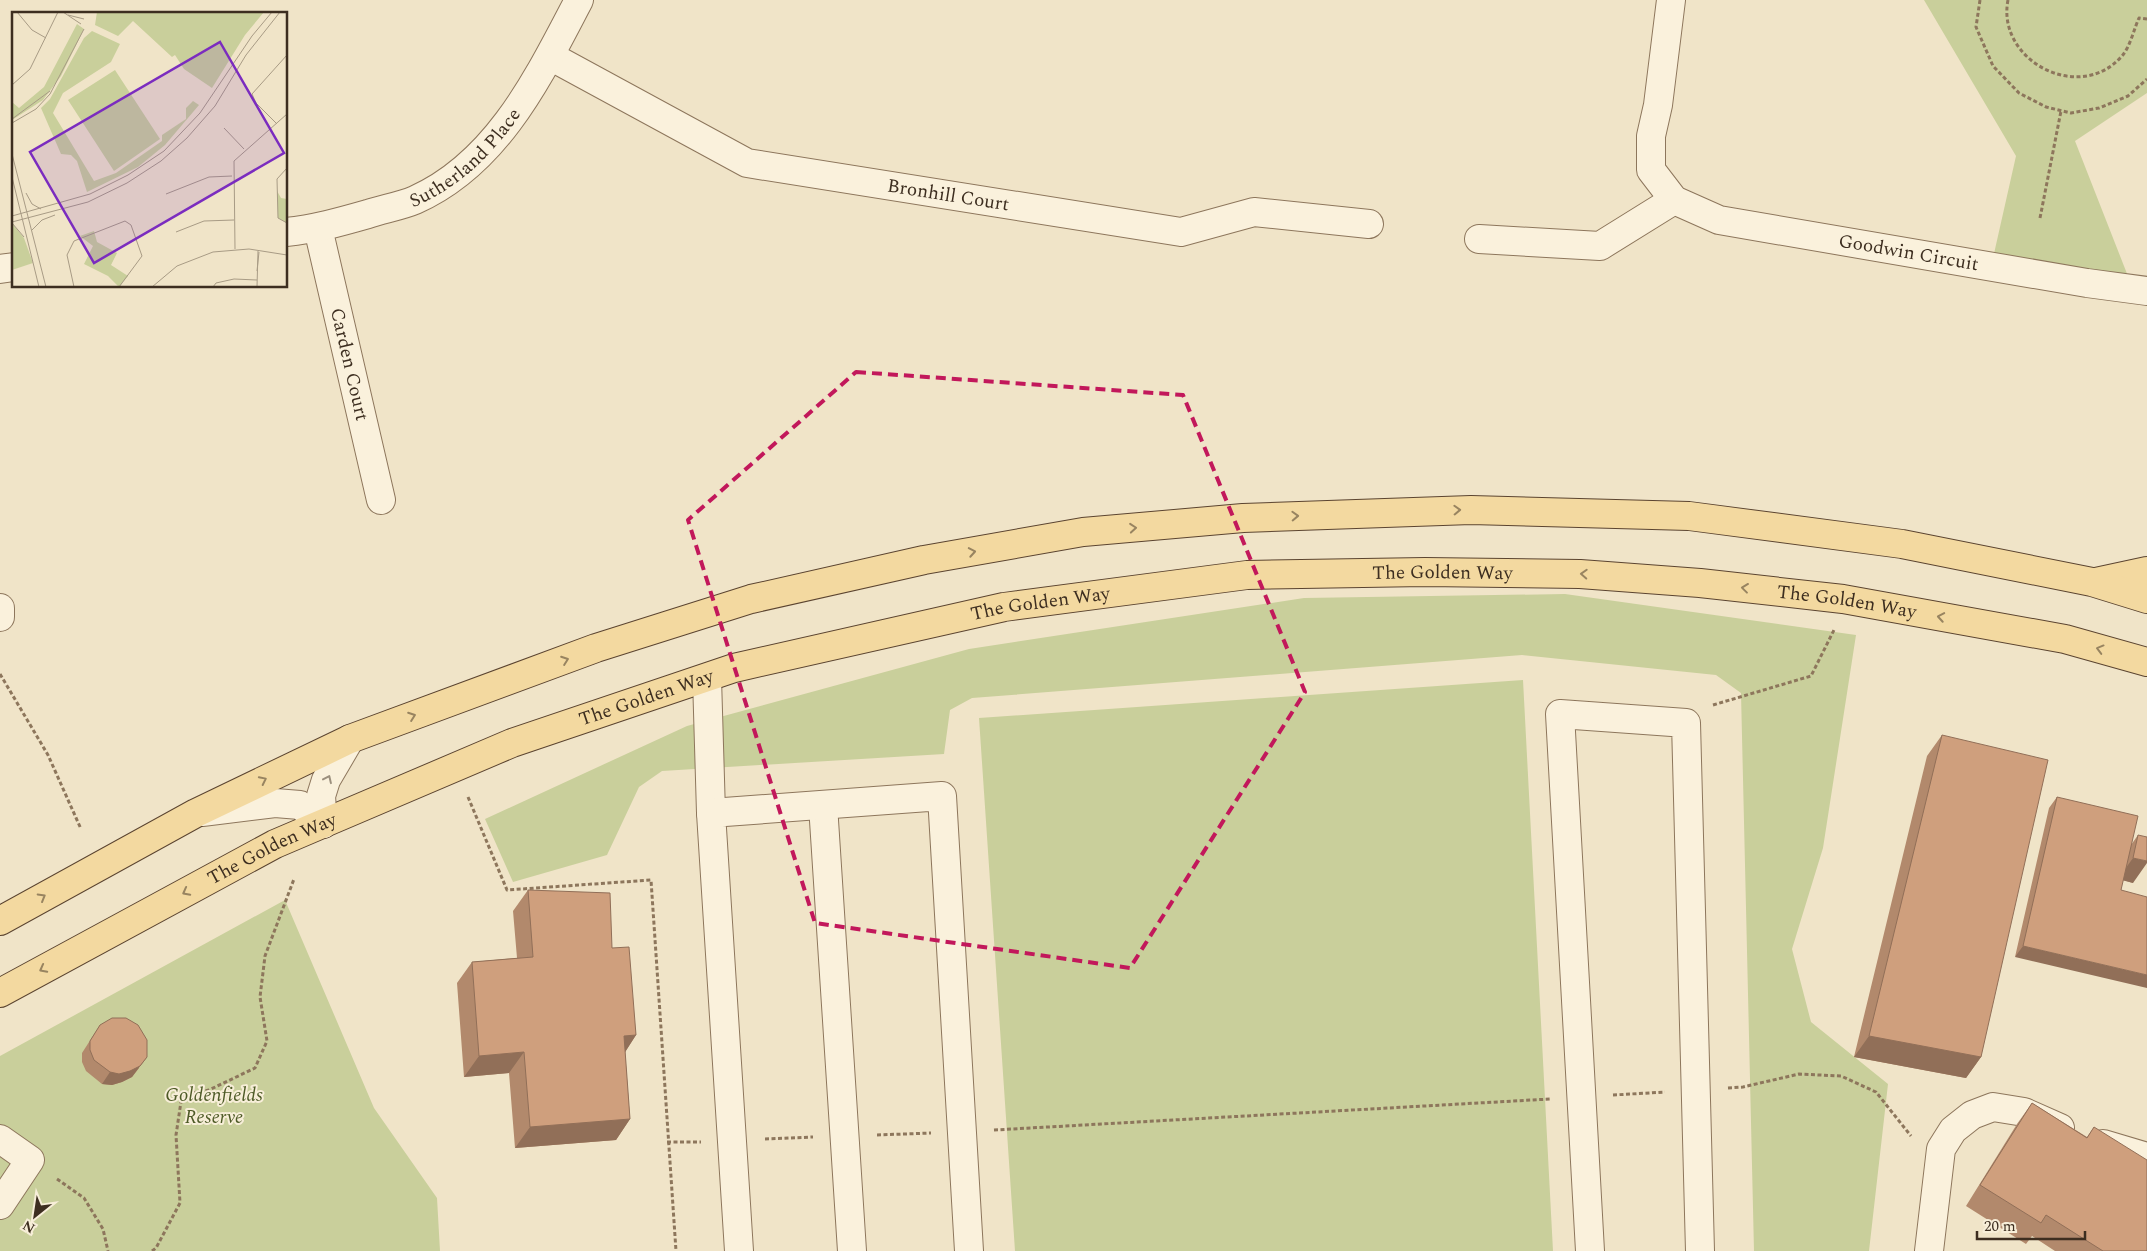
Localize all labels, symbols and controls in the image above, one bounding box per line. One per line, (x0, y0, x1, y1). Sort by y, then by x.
inset map (12, 12, 288, 288)
street label: Sutherland Place (405, 102, 528, 215)
street label: Bronhill Court (885, 171, 1012, 219)
street label: Goodwin Circuit (1836, 226, 1981, 279)
street label: Carden Court (322, 305, 377, 424)
one-way arrow (1453, 505, 1461, 516)
one-way arrow (1291, 511, 1299, 522)
one-way arrow (1129, 523, 1137, 534)
one-way arrow (968, 547, 976, 557)
street label: The Golden Way (1372, 557, 1514, 588)
one-way arrow (1579, 569, 1587, 580)
street label: The Golden Way (1776, 577, 1920, 627)
street label: The Golden Way (968, 579, 1113, 629)
one-way arrow (1741, 583, 1749, 594)
one-way arrow (1936, 612, 1945, 623)
one-way arrow (2096, 644, 2104, 655)
one-way arrow (560, 656, 569, 666)
street label: The Golden Way (575, 661, 718, 734)
one-way arrow (408, 712, 416, 722)
one-way arrow (321, 775, 332, 784)
one-way arrow (258, 777, 267, 787)
street label: The Golden Way (202, 805, 342, 892)
one-way arrow (182, 886, 191, 896)
one-way arrow (37, 893, 46, 903)
one-way arrow (39, 963, 48, 973)
park label: Goldenfields Reserve (165, 1081, 263, 1132)
north arrow (10, 1191, 60, 1241)
scale bar (1977, 1208, 2084, 1240)
text: N (19, 1215, 39, 1239)
text: 20 m (1984, 1215, 2016, 1238)

